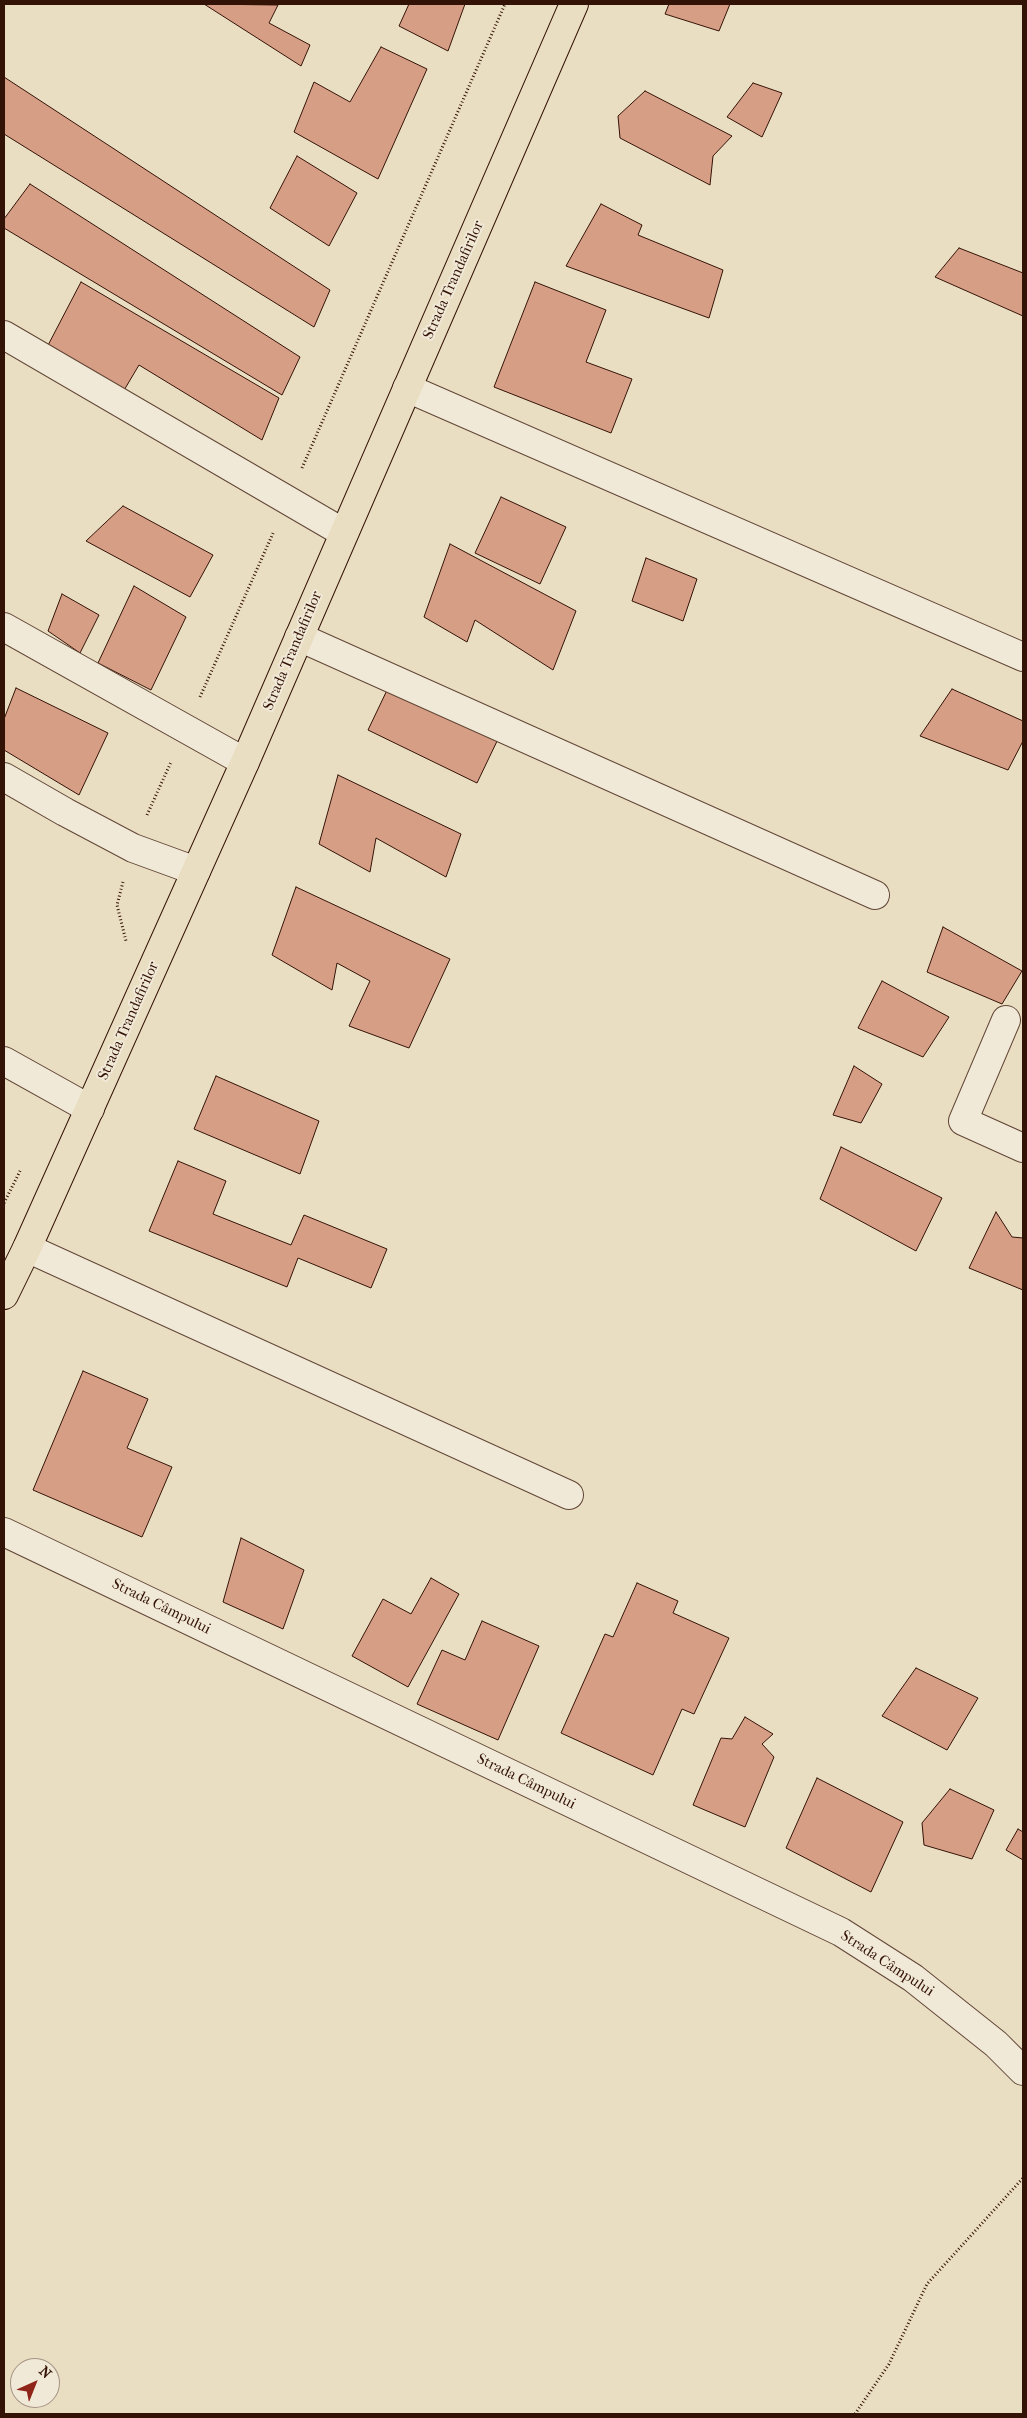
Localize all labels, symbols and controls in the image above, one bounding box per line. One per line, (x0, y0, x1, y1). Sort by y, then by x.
street label: Strada Trandafirilor (420, 218, 488, 342)
street label: Strada Trandafirilor (260, 589, 326, 713)
street label: Strada Trandafirilor (95, 959, 163, 1083)
street label: Strada Câmpului (109, 1575, 213, 1639)
street label: Strada Câmpului (474, 1750, 578, 1814)
street label: Strada Câmpului (837, 1927, 937, 2001)
north arrow (10, 2358, 60, 2408)
text: N (35, 2363, 55, 2382)

